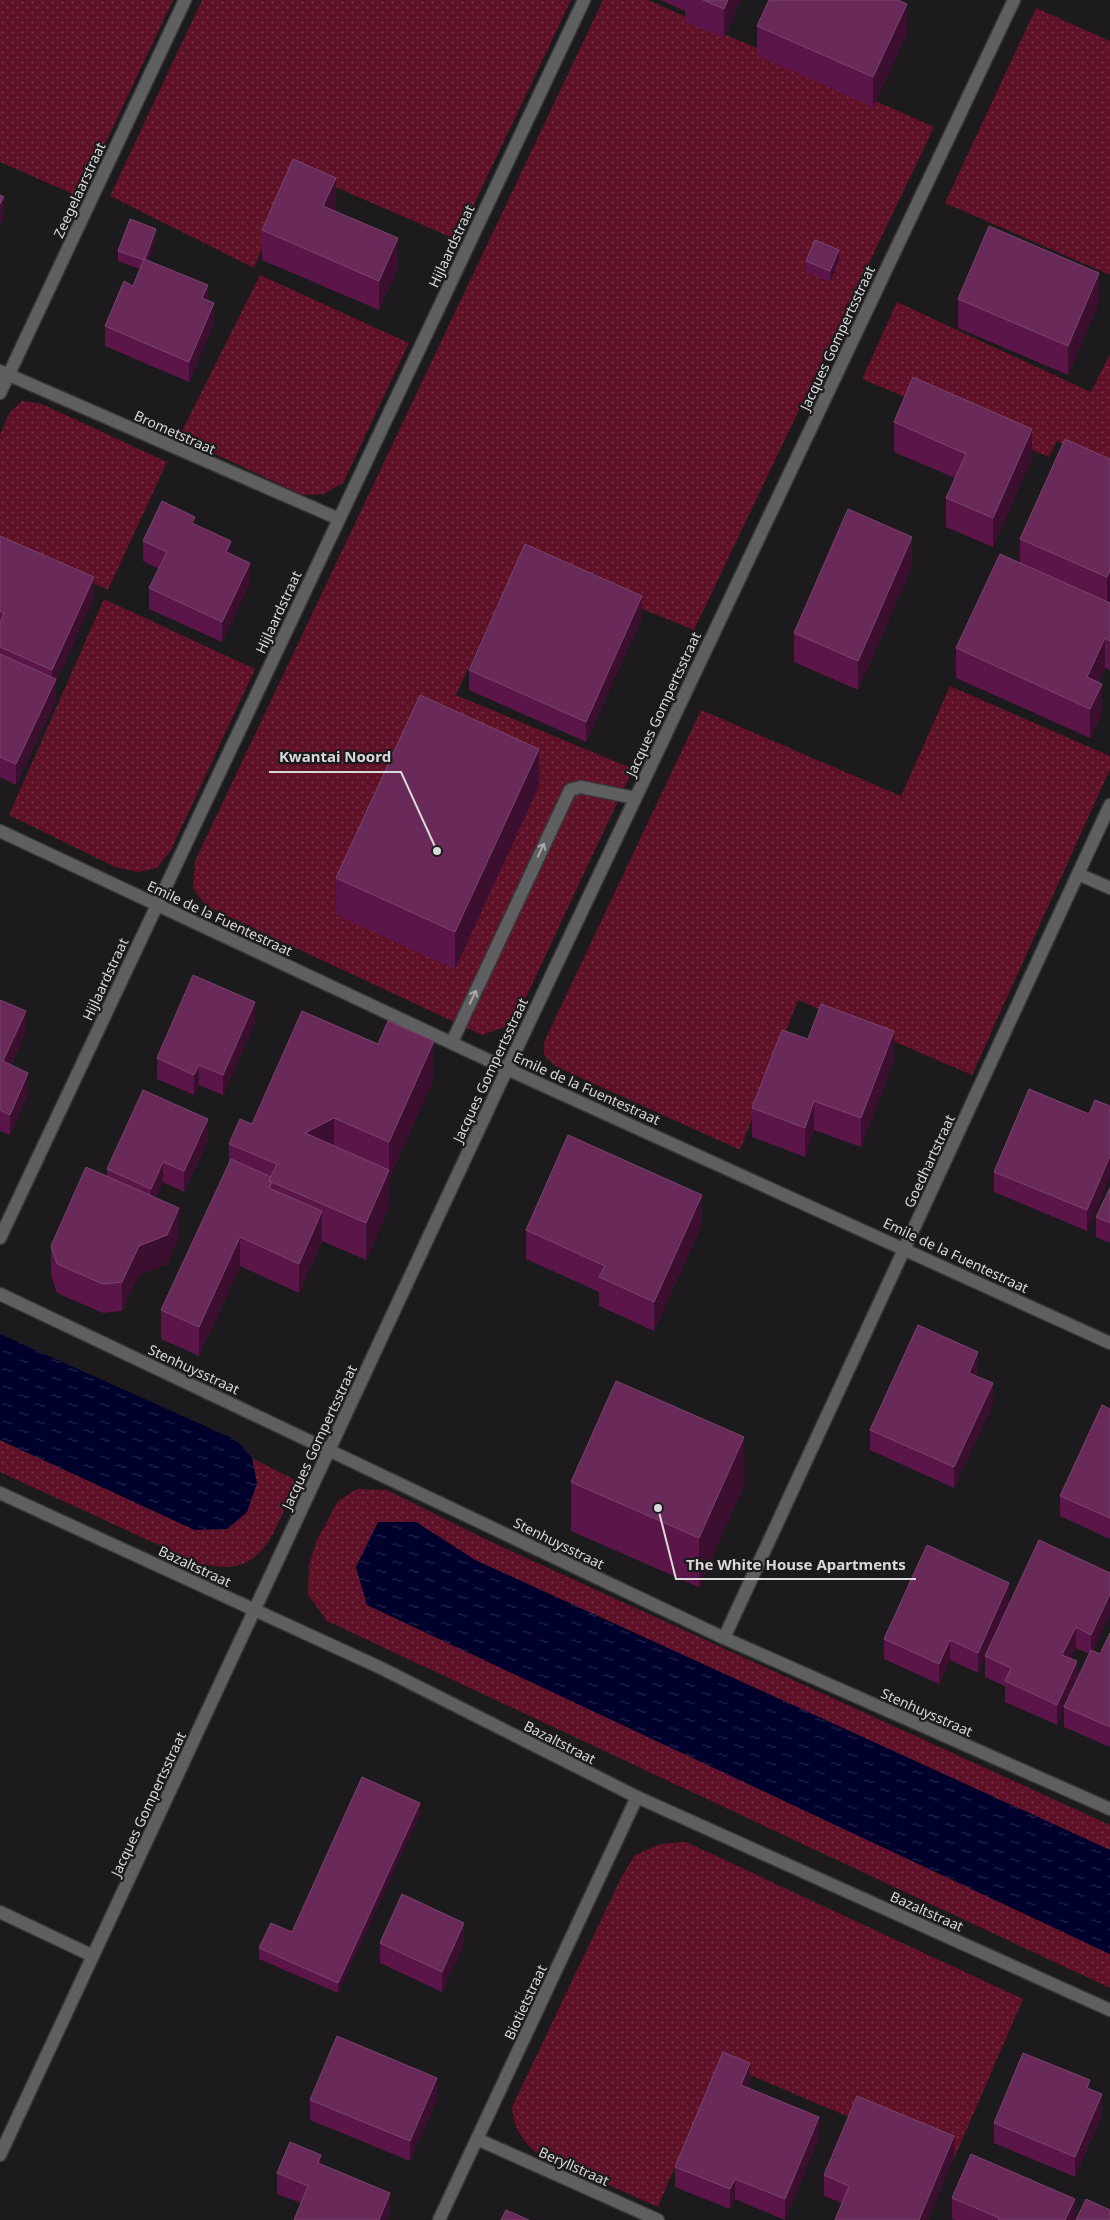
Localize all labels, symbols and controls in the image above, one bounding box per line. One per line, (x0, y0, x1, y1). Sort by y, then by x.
street label: Zeegelaarstraat (49, 139, 109, 241)
street label: Hijlaardstraat (424, 202, 478, 290)
street label: Jacques Gompertsstraat (794, 263, 879, 415)
street label: Brometstraat (131, 406, 219, 458)
street label: Hijlaardstraat (251, 568, 305, 656)
street label: Jacques Gompertsstraat (620, 629, 705, 781)
callout: Kwantai Noord (269, 742, 401, 772)
text: Kwantai Noord (279, 746, 391, 766)
one-way arrow (537, 843, 546, 858)
street label: Emile de la Fuentestraat (144, 876, 296, 960)
street label: Hijlaardstraat (78, 935, 132, 1023)
one-way arrow (468, 990, 478, 1005)
street label: Jacques Gompertsstraat (447, 995, 532, 1147)
street label: Emile de la Fuentestraat (511, 1047, 663, 1129)
street label: Goedhartstraat (899, 1111, 959, 1211)
street label: Emile de la Fuentestraat (880, 1213, 1032, 1297)
street label: Stenhuysstraat (145, 1340, 243, 1398)
street label: Jacques Gompertsstraat (276, 1362, 361, 1514)
street label: Stenhuysstraat (511, 1513, 607, 1573)
street label: Bazaltstraat (156, 1541, 234, 1591)
callout: The White House Apartments (676, 1549, 916, 1579)
text: The White House Apartments (686, 1554, 906, 1574)
street label: Stenhuysstraat (878, 1683, 976, 1741)
street label: Bazaltstraat (521, 1716, 599, 1768)
street label: Jacques Gompertsstraat (105, 1729, 190, 1881)
street label: Bazaltstraat (887, 1886, 967, 1936)
street label: Biotietstraat (499, 1961, 551, 2043)
street label: Beryllstraat (536, 2142, 612, 2190)

